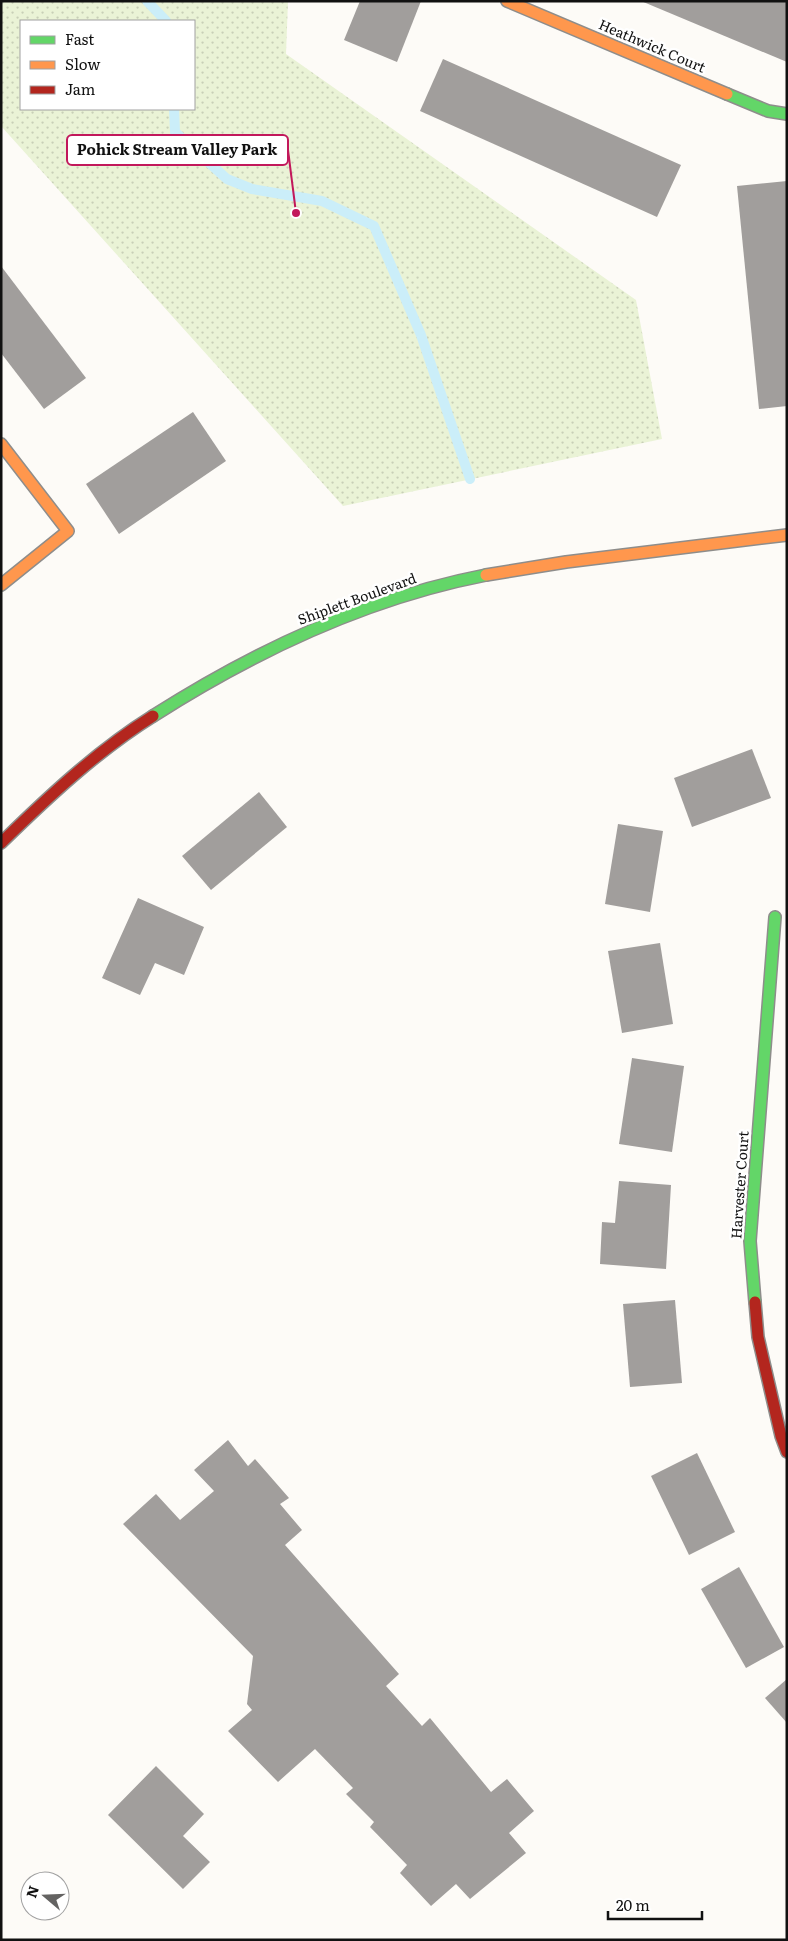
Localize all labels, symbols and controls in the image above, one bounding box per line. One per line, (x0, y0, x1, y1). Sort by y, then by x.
street label: Heathwick Court (596, 14, 709, 77)
legend (20, 20, 195, 110)
text: Fast (65, 27, 94, 50)
text: Slow (65, 52, 100, 75)
text: Jam (65, 77, 96, 100)
callout: Pohick Stream Valley Park (67, 135, 288, 165)
text: Pohick Stream Valley Park (77, 137, 278, 160)
street label: Shiplett Boulevard (295, 567, 419, 629)
street label: Harvester Court (725, 1130, 753, 1240)
north arrow (20, 1871, 70, 1921)
text: N (20, 1882, 43, 1900)
scale bar (608, 1888, 702, 1920)
text: 20 m (616, 1893, 650, 1916)

